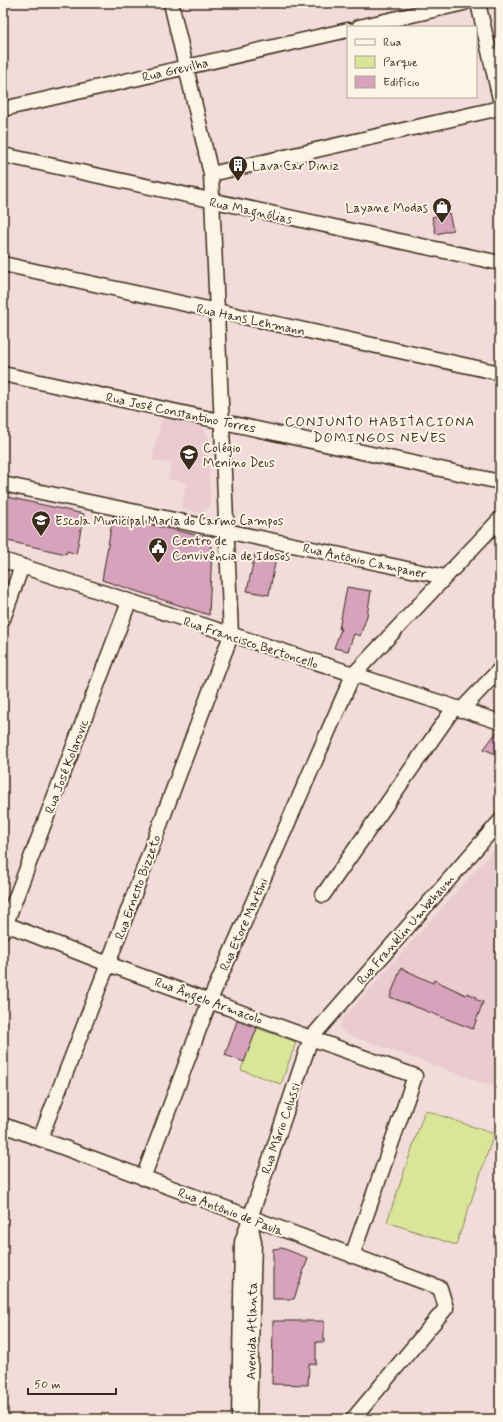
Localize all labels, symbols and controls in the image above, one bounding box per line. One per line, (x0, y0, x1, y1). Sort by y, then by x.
legend (347, 26, 477, 98)
text: Rua (383, 35, 401, 51)
street label: Rua Grevilha (141, 55, 210, 86)
text: Parque (383, 55, 418, 71)
text: Edifício (383, 75, 419, 91)
building icon: Lava Car Diniz (227, 154, 249, 182)
place label: Lava Car Diniz (252, 158, 340, 175)
street label: Rua Magnólias (207, 194, 294, 231)
shop icon: Layane Modas (431, 196, 453, 224)
place label: Layane Modas (346, 200, 428, 217)
street label: Rua Hans Lehmann (195, 301, 307, 340)
street label: Rua José Constantino Torres (104, 389, 257, 438)
district label: CONJUNTO HABITACIONA DOMINGOS NEVES (285, 413, 475, 447)
place label: Colégio Menino Deus (203, 440, 275, 472)
school or university icon: Colégio Menino Deus (178, 443, 200, 471)
school or university icon: Escola Municipal Maria do Carmo Campos (30, 509, 52, 537)
place label: Escola Municipal Maria do Carmo Campos (55, 513, 284, 530)
place label: Centro de Convivência de Idosos (172, 533, 290, 565)
public building icon: Centro de Convivência de Idosos (147, 536, 169, 564)
street label: Rua Antônio Campaner (301, 540, 429, 583)
street label: Rua Francisco Bertoncello (181, 614, 320, 673)
street label: Rua José Kolarovic (42, 717, 93, 816)
street label: Rua Ernesto Bizzeto (112, 832, 165, 942)
street label: Rua Franklin Umbehaum (353, 871, 459, 989)
street label: Rua Etore Martini (216, 875, 273, 974)
street label: Rua Ângelo Armacolo (151, 974, 265, 1031)
street label: Rua Mário Colussi (258, 1081, 305, 1176)
street label: Rua Antônio de Paula (175, 1184, 286, 1240)
street label: Avenida Atlanta (243, 1282, 262, 1380)
scale bar (28, 1370, 116, 1396)
text: 50 m (34, 1377, 61, 1393)

